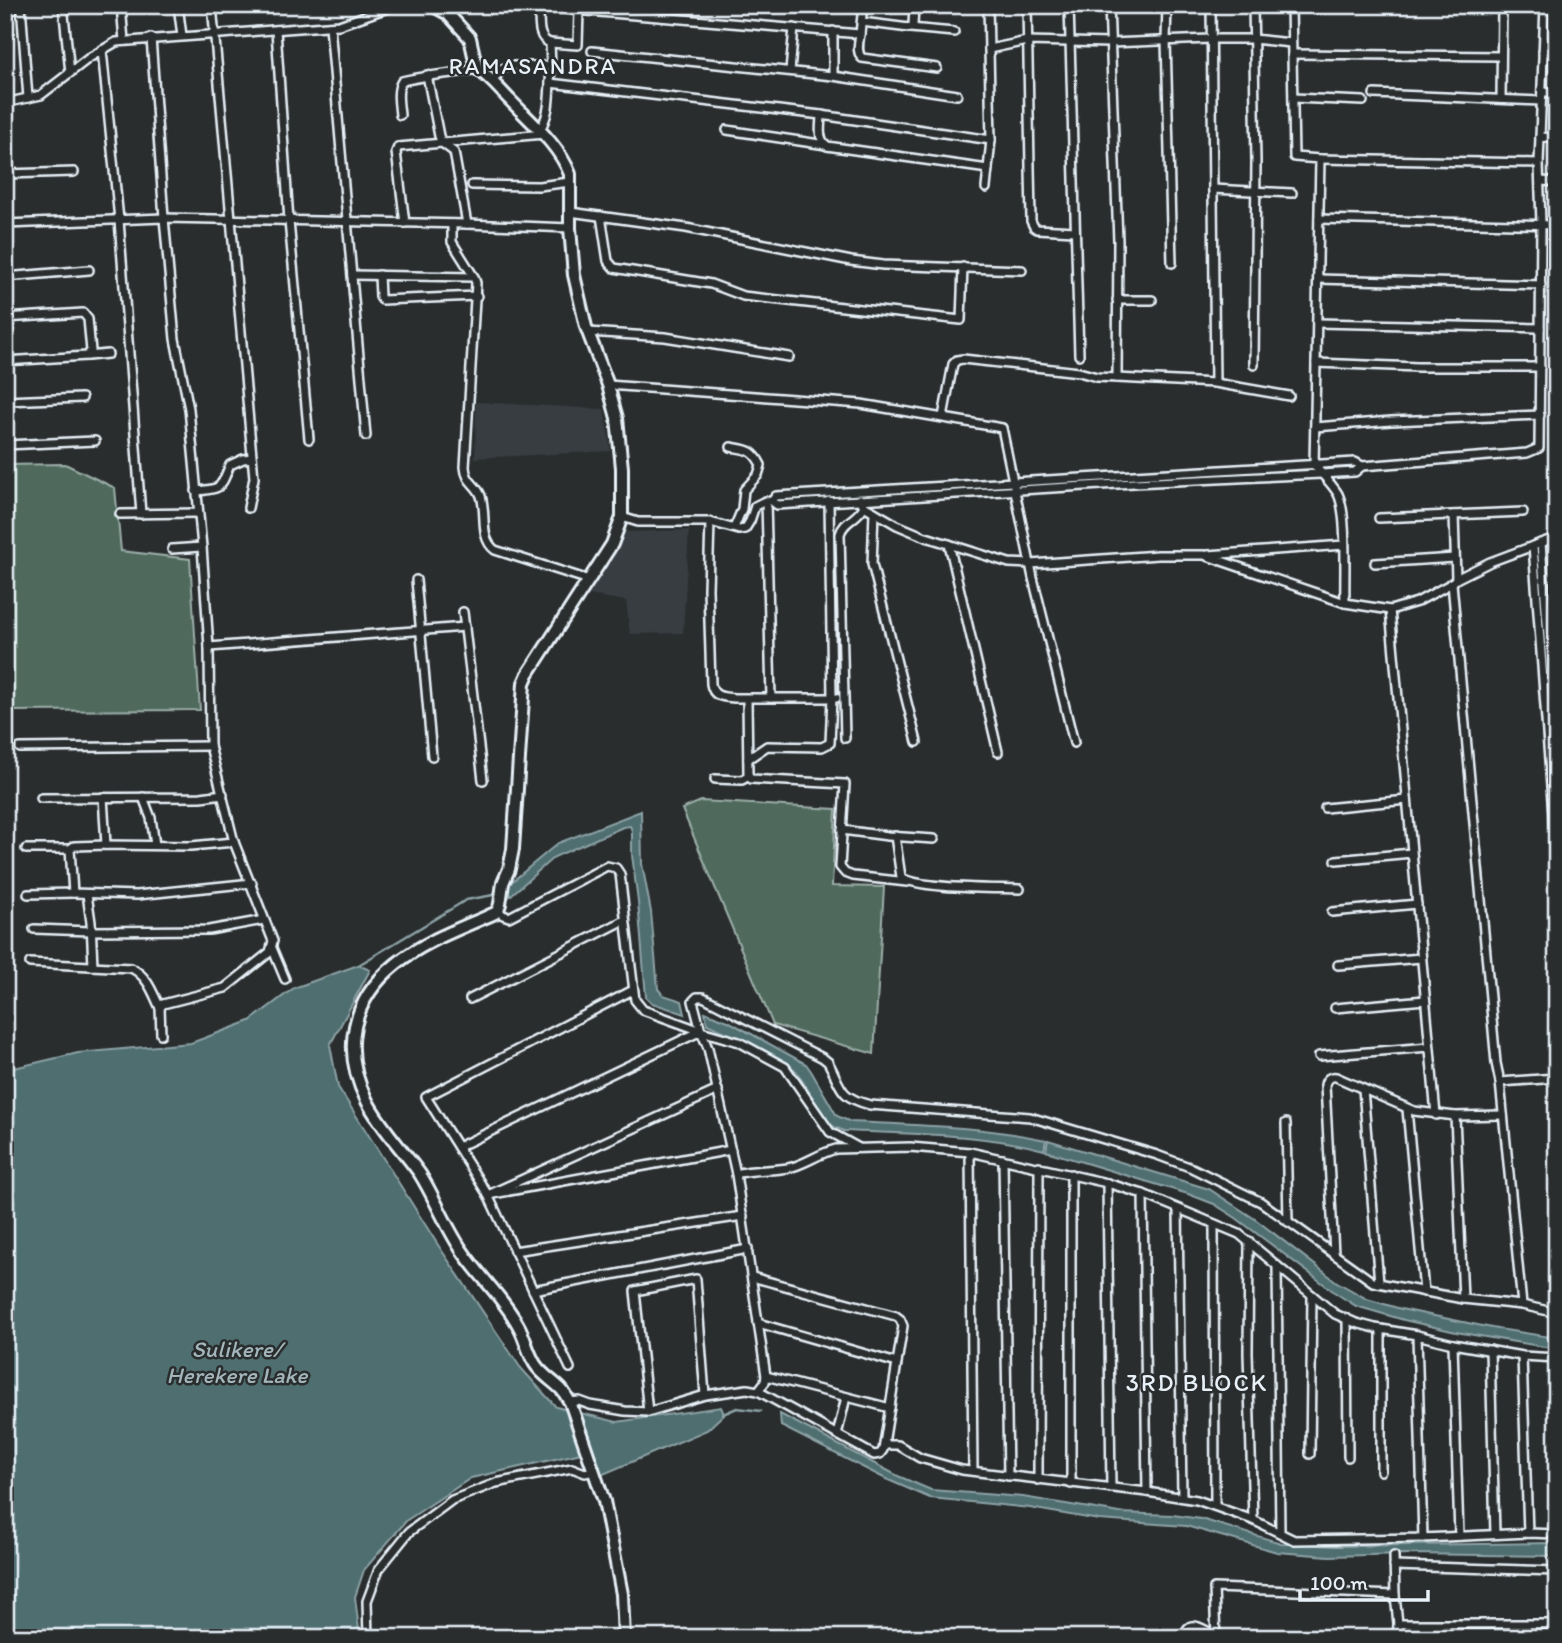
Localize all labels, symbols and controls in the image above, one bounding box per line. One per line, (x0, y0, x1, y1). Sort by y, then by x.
district label: RAMASANDRA (449, 52, 617, 80)
water label: Sulikere/ Herekere Lake (167, 1335, 308, 1389)
district label: 3RD BLOCK (1126, 1368, 1268, 1397)
scale bar (1300, 1559, 1427, 1603)
text: 100 m (1310, 1570, 1368, 1595)

